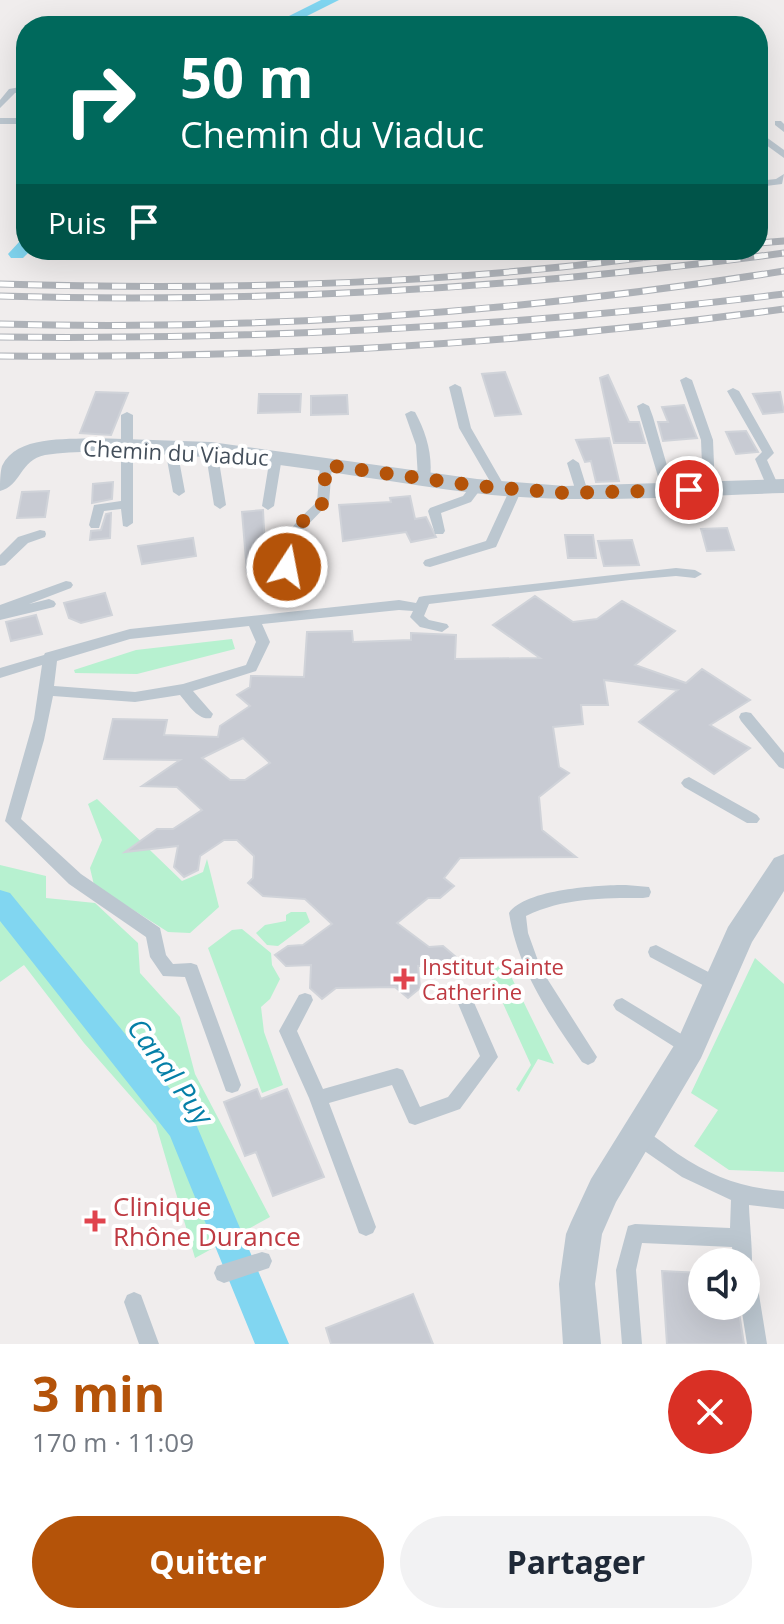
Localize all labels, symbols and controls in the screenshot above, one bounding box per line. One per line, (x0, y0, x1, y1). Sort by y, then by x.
text: 50 m (180, 38, 314, 114)
icon: right (48, 48, 152, 152)
text: Chemin du Viaduc (180, 110, 484, 159)
icon: arrive (122, 200, 166, 244)
text: Puis (48, 202, 106, 243)
street label: Chemin du Viaduc (82, 432, 270, 472)
pin (655, 456, 723, 524)
icon: arrive (667, 468, 711, 512)
position arrow (245, 525, 329, 609)
place label: Institut Sainte Catherine (422, 951, 564, 1006)
marker: Institut Sainte Catherine (393, 968, 415, 990)
water label: Canal Puy (119, 1010, 224, 1134)
place label: Clinique Rhône Durance (113, 1188, 301, 1254)
marker: Clinique Rhône Durance (84, 1210, 106, 1232)
map controls (688, 1248, 760, 1320)
button: sound (688, 1248, 760, 1320)
text: 3 min (32, 1361, 165, 1426)
button: close (668, 1370, 752, 1454)
text: 170 m · 11:09 (32, 1424, 194, 1460)
button: Quitter (32, 1516, 384, 1608)
button: Partager (400, 1516, 752, 1608)

